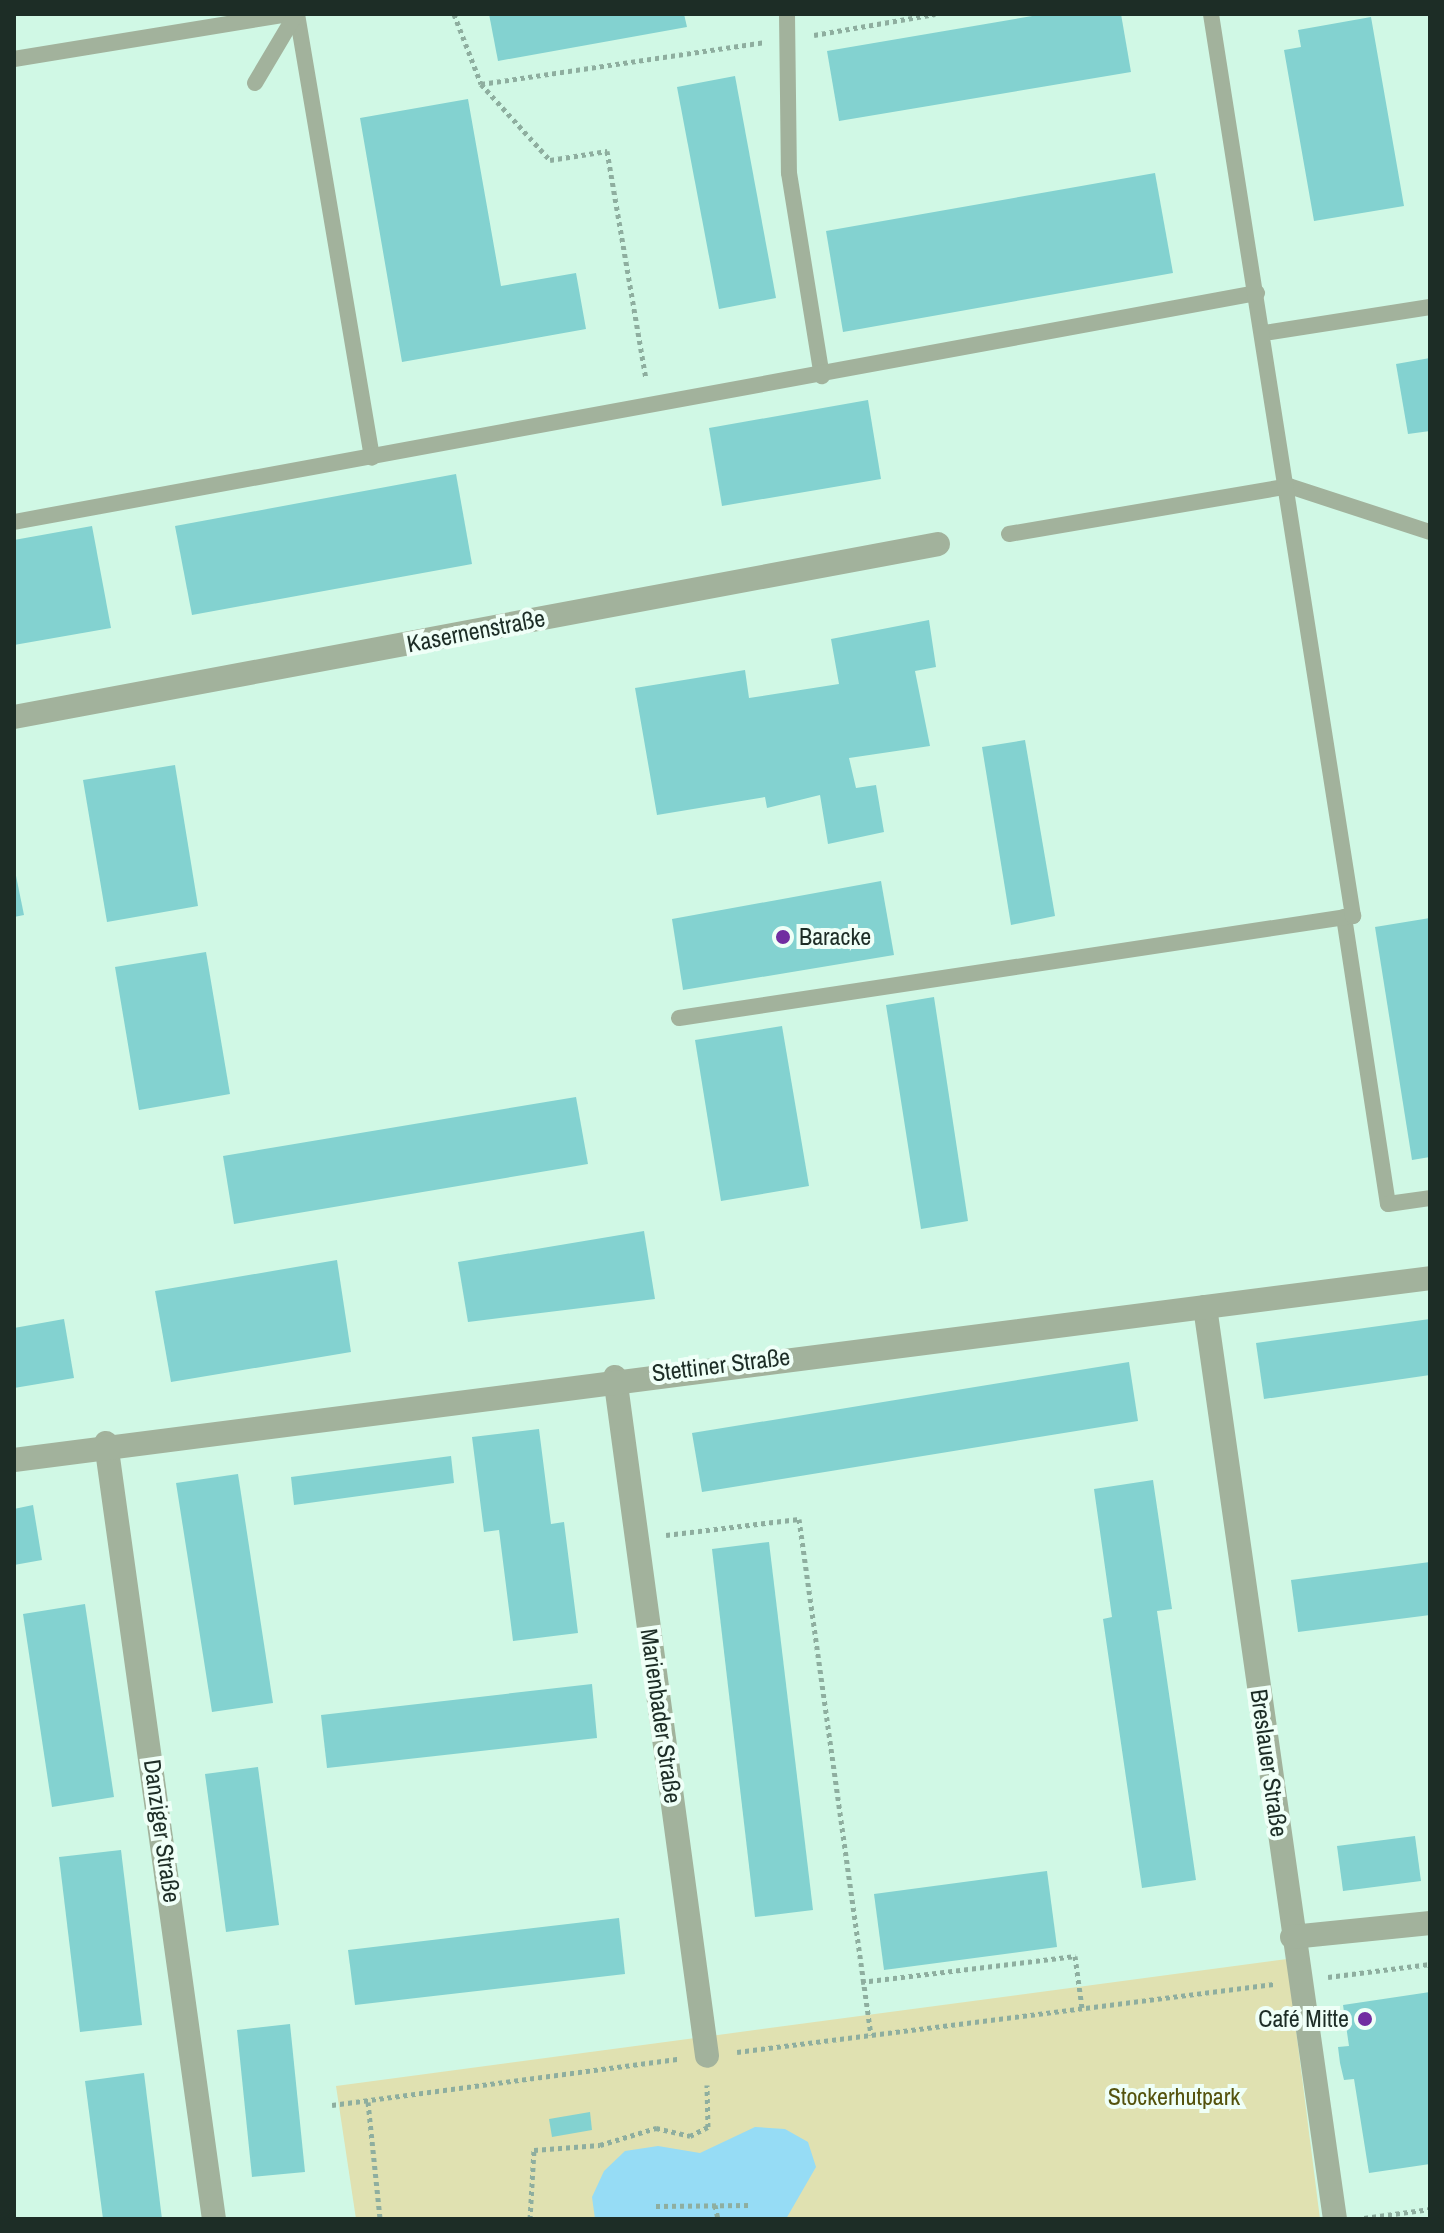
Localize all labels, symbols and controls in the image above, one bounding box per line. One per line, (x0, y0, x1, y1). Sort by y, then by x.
street label: Kasernenstraße (405, 604, 547, 658)
place label: Baracke (799, 923, 871, 951)
marker: Baracke (774, 928, 792, 946)
street label: Stettiner Straße (650, 1342, 792, 1388)
street label: Marienbader Straße (634, 1627, 688, 1805)
street label: Breslauer Straße (1244, 1687, 1294, 1839)
street label: Danziger Straße (138, 1758, 186, 1904)
place label: Café Mitte (1258, 2005, 1349, 2033)
marker: Café Mitte (1356, 2010, 1374, 2028)
park label: Stockerhutpark (1108, 2083, 1240, 2111)

